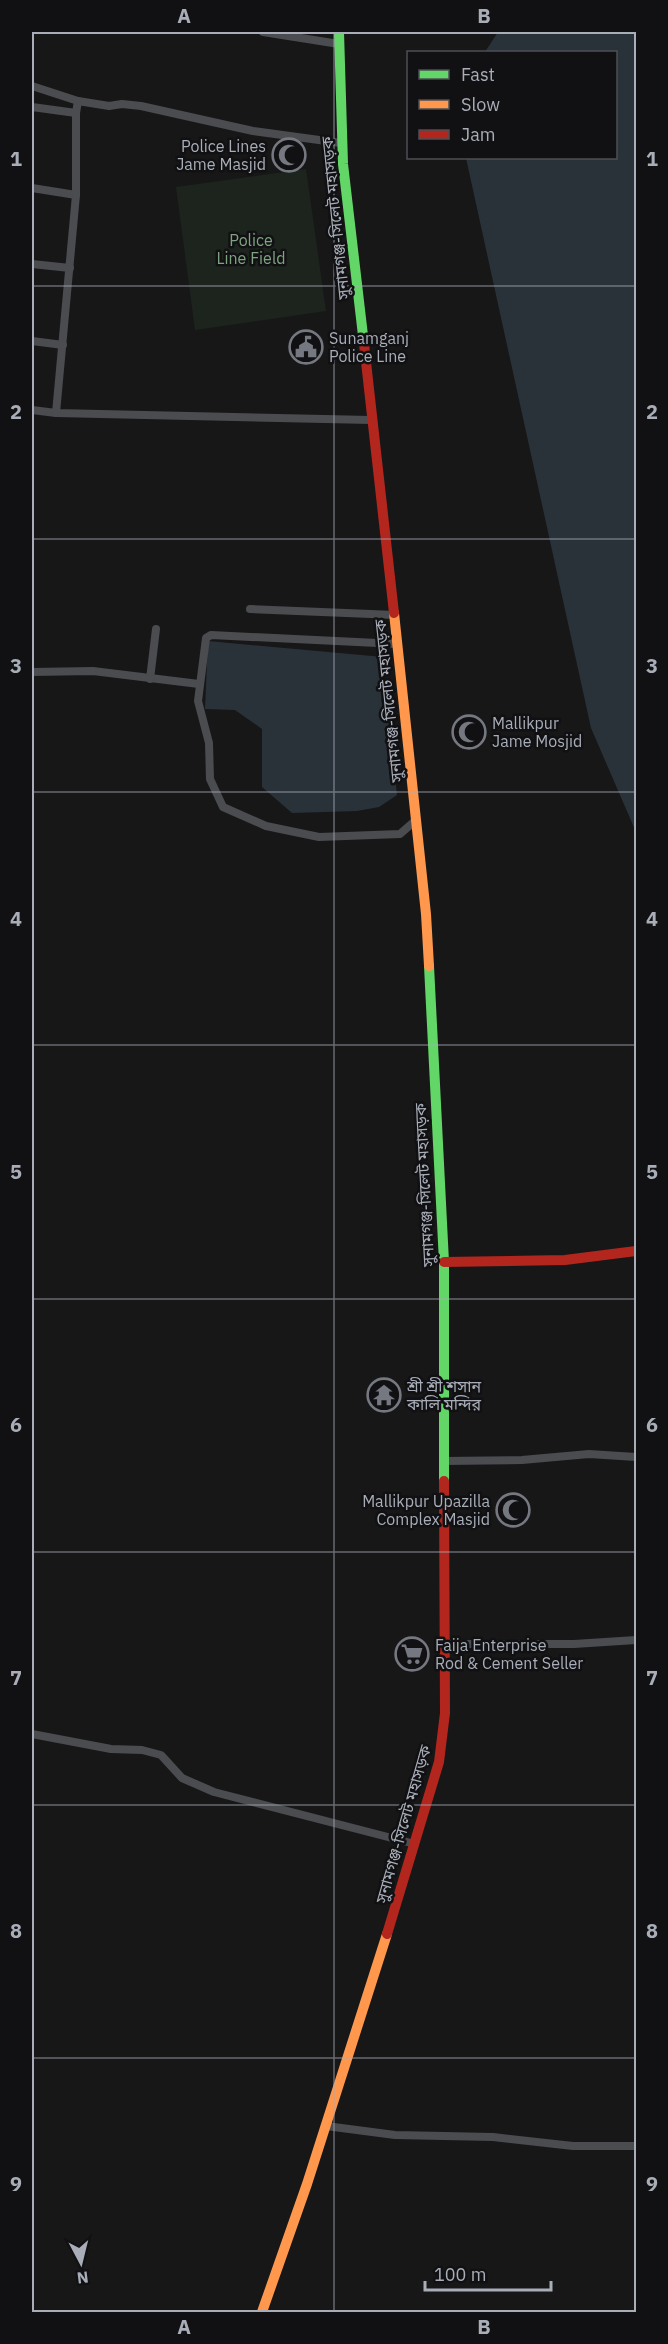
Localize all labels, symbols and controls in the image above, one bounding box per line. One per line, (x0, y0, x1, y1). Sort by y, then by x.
text: A (177, 2, 191, 29)
text: B (477, 2, 491, 29)
legend (407, 51, 617, 159)
text: Fast (461, 63, 495, 86)
text: Slow (461, 93, 500, 116)
text: Jam (461, 123, 496, 146)
street label: সুনামগঞ্জ-সিলেট মহাসড়ক (316, 134, 354, 301)
place label: Police Lines Jame Masjid (176, 136, 266, 174)
mosque icon: Police Lines Jame Masjid (271, 137, 307, 173)
text: 1 (10, 145, 22, 172)
text: 1 (646, 145, 658, 172)
park label: Police Line Field (216, 230, 286, 268)
place label: Sunamganj Police Line (329, 328, 409, 366)
public building icon: Sunamganj Police Line (288, 329, 324, 365)
text: 2 (10, 398, 22, 425)
text: 2 (646, 398, 658, 425)
street label: সুনামগঞ্জ-সিলেট মহাসড়ক (369, 617, 407, 784)
text: 3 (10, 652, 22, 679)
text: 3 (646, 652, 658, 679)
place label: Mallikpur Jame Mosjid (492, 713, 582, 751)
mosque icon: Mallikpur Jame Mosjid (451, 714, 487, 750)
text: 4 (10, 905, 22, 932)
text: 4 (646, 905, 658, 932)
street label: সুনামগঞ্জ-সিলেট মহাসড়ক (410, 1102, 438, 1268)
text: 5 (10, 1158, 22, 1185)
text: 5 (646, 1158, 658, 1185)
place label: শ্রী শ্রী শসান কালি মন্দির (406, 1376, 482, 1414)
temple icon: শ্রী শ্রী শসান কালি মন্দির (366, 1377, 402, 1413)
text: 6 (10, 1411, 22, 1438)
text: 6 (646, 1411, 658, 1438)
place label: Mallikpur Upazilla Complex Masjid (362, 1491, 490, 1529)
mosque icon: Mallikpur Upazilla Complex Masjid (495, 1492, 531, 1528)
place label: Faija Enterprise Rod & Cement Seller (435, 1635, 583, 1673)
supermarket icon: Faija Enterprise Rod & Cement Seller (394, 1636, 430, 1672)
text: 7 (10, 1664, 22, 1691)
text: 7 (646, 1664, 658, 1691)
street label: সুনামগঞ্জ-সিলেট মহাসড়ক (371, 1742, 435, 1906)
text: 8 (10, 1917, 22, 1944)
text: 8 (646, 1917, 658, 1944)
text: 9 (10, 2170, 22, 2197)
text: 9 (646, 2170, 658, 2197)
north arrow (51, 2233, 111, 2293)
scale bar (425, 2254, 551, 2292)
text: 100 m (434, 2263, 486, 2286)
text: N (76, 2267, 90, 2289)
text: A (177, 2313, 191, 2340)
text: B (477, 2313, 491, 2340)

